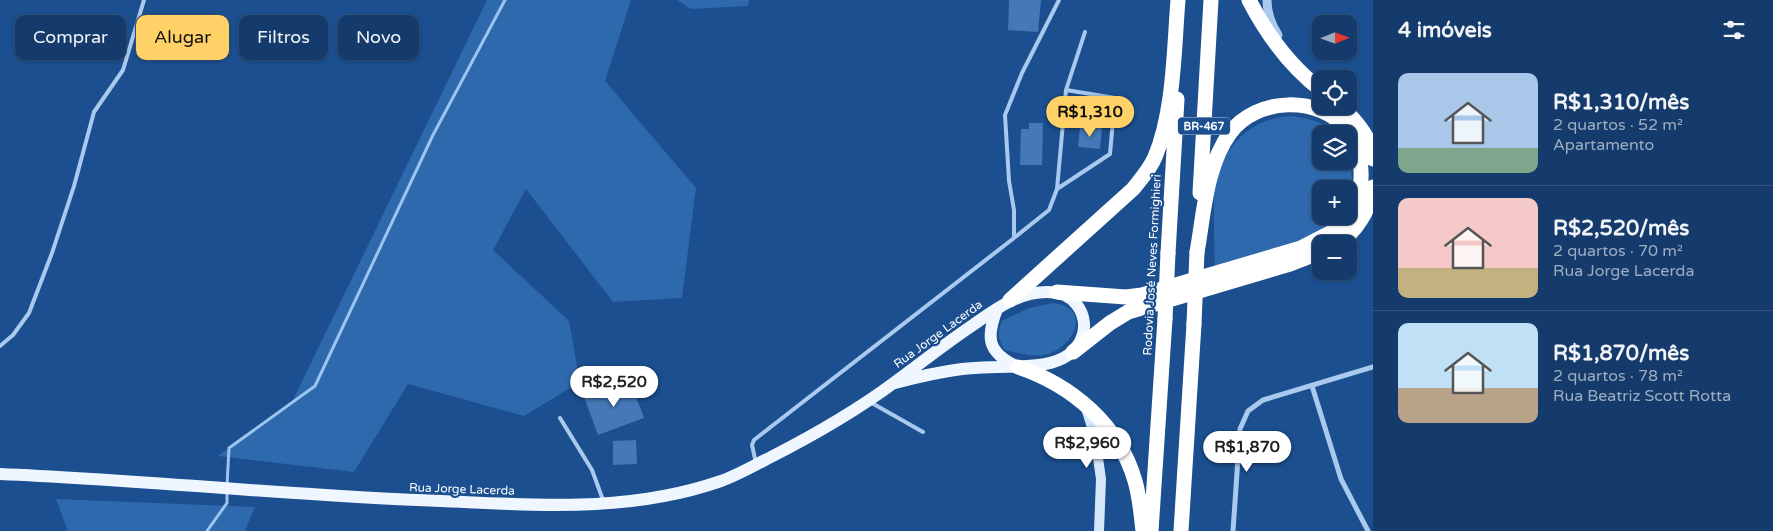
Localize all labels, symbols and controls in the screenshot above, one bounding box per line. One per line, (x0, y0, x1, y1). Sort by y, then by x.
chip: Comprar (15, 15, 126, 60)
chip: Alugar (136, 15, 229, 60)
chip: Filtros (239, 15, 328, 60)
chip: Novo (338, 15, 419, 60)
north arrow (1312, 15, 1358, 60)
map controls (1312, 15, 1357, 280)
icon: filters (1720, 16, 1748, 44)
text: 4 imóveis (1398, 18, 1492, 43)
button: locate (1312, 70, 1357, 115)
text: R$1,310/mês (1553, 90, 1689, 115)
icon: home (1438, 93, 1498, 153)
pin: R$1,310 (1044, 96, 1136, 138)
text: R$1,310 (1057, 102, 1123, 122)
text: 2 quartos · 52 m² (1553, 115, 1683, 135)
road number: BR-467 (1178, 118, 1230, 134)
button: layers (1312, 125, 1357, 170)
text: Apartamento (1553, 135, 1654, 155)
street label: Rodovia José Neves Formighieri (1140, 174, 1164, 356)
button: + (1312, 180, 1357, 225)
text: R$2,520/mês (1553, 216, 1689, 241)
icon: home (1438, 218, 1498, 278)
button: − (1312, 235, 1357, 280)
text: 2 quartos · 70 m² (1553, 241, 1683, 261)
text: Rua Jorge Lacerda (1553, 261, 1694, 281)
street label: Rua Jorge Lacerda (891, 297, 985, 371)
text: R$1,870/mês (1553, 341, 1689, 366)
icon: home (1438, 343, 1498, 403)
pin: R$2,520 (568, 366, 660, 408)
text: 2 quartos · 78 m² (1553, 366, 1683, 386)
text: R$2,520 (581, 372, 647, 392)
text: Rua Beatriz Scott Rotta (1553, 386, 1731, 406)
pin: R$2,960 (1041, 426, 1133, 469)
pin: R$1,870 (1201, 430, 1293, 473)
text: R$2,960 (1054, 433, 1120, 453)
text: R$1,870 (1214, 437, 1280, 457)
street label: Rua Jorge Lacerda (409, 480, 515, 498)

